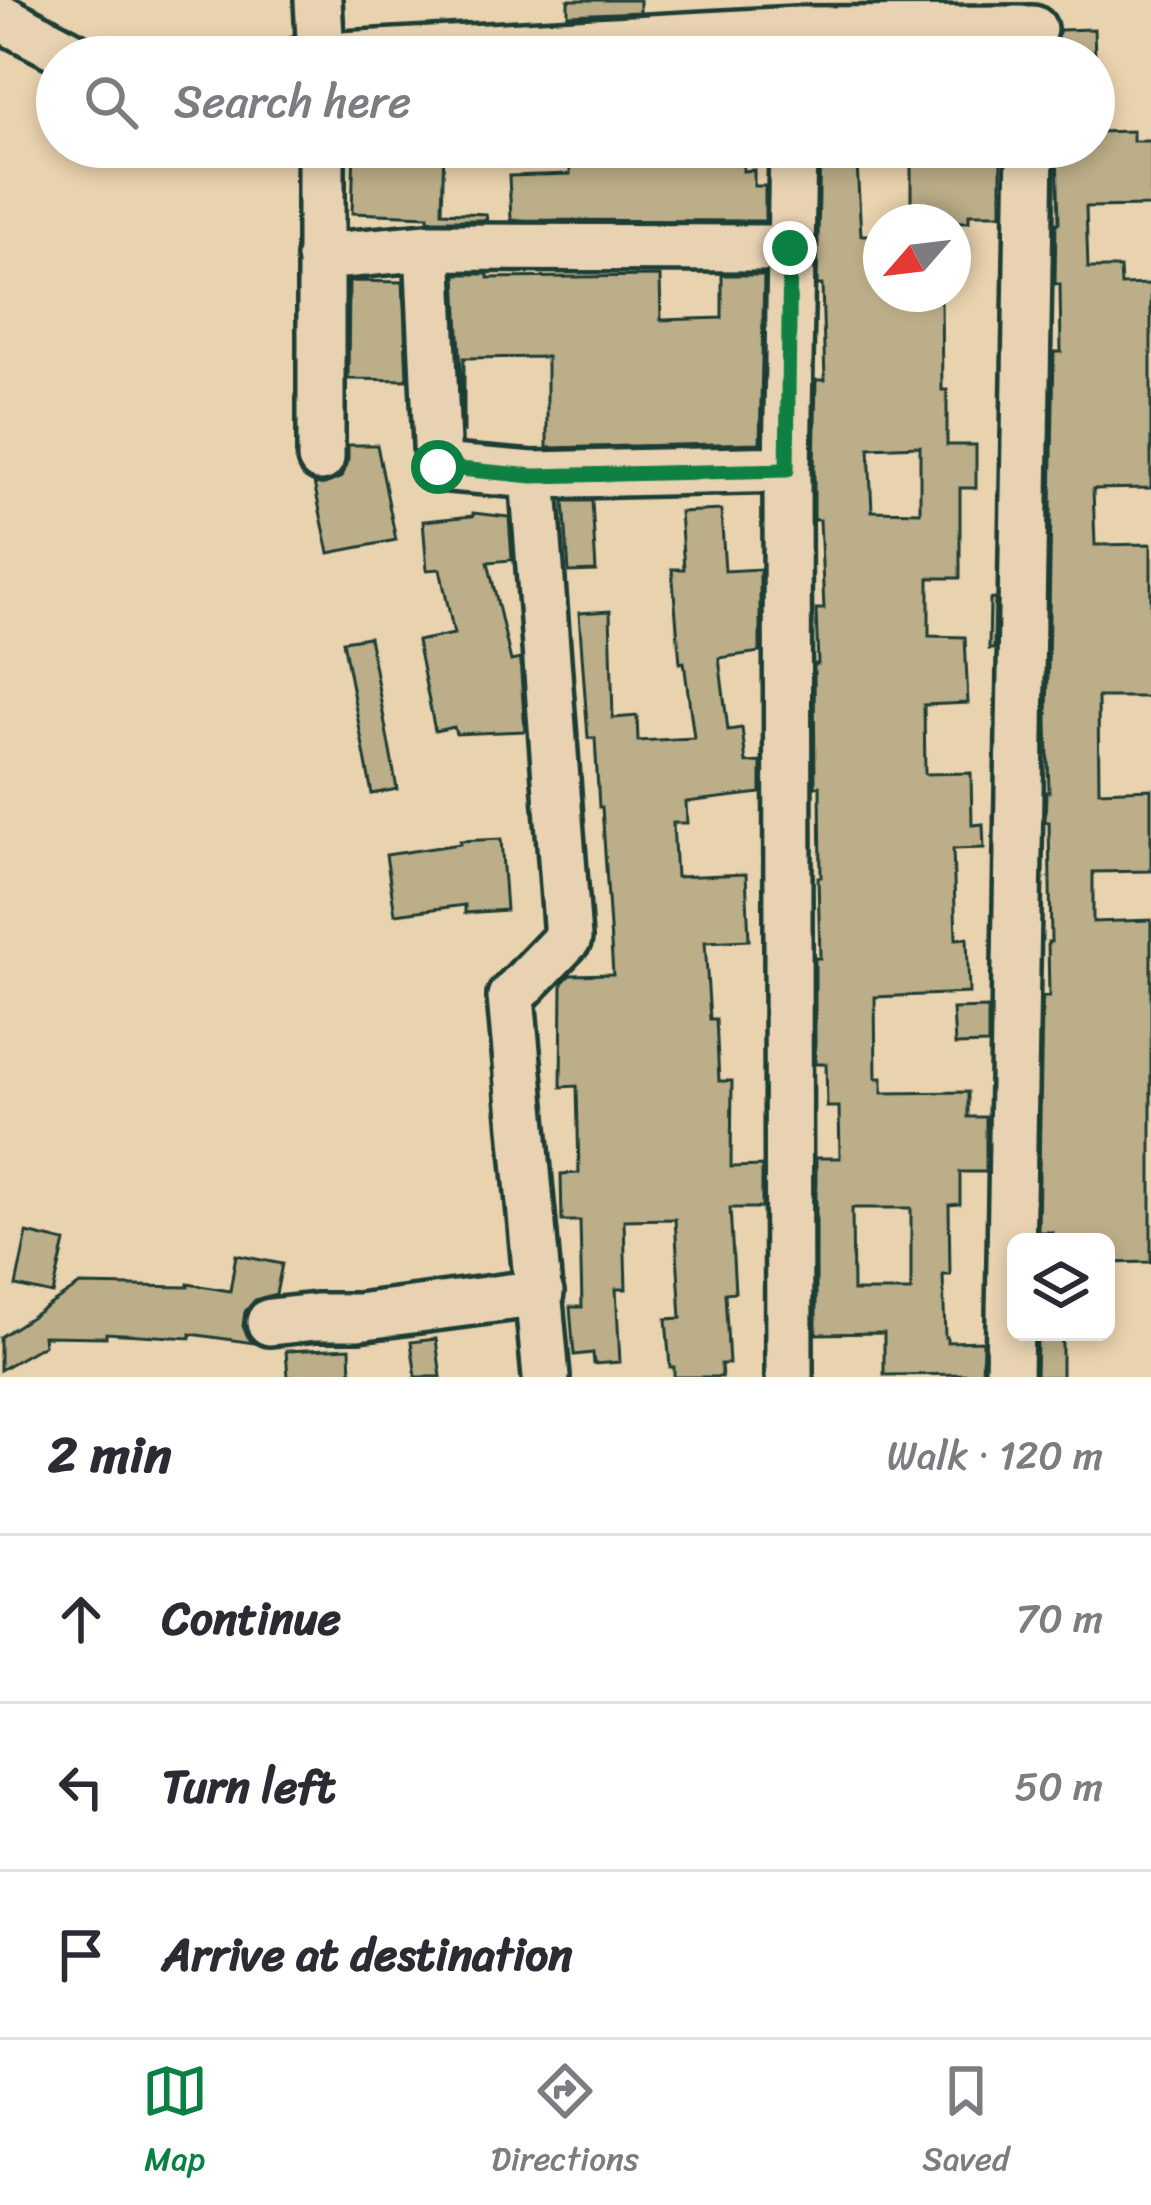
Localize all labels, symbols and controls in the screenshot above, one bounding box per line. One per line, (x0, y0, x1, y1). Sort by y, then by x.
search box (36, 36, 1115, 168)
text: Search here (174, 62, 411, 142)
icon: search (78, 69, 144, 135)
north arrow (863, 204, 971, 312)
route end (763, 221, 817, 275)
route start (411, 440, 465, 494)
map controls (1007, 1233, 1115, 1341)
button: layers (1007, 1233, 1115, 1341)
text: 2 min (48, 1410, 171, 1500)
text: Walk · 120 m (887, 1421, 1103, 1490)
text: Continue (162, 1579, 341, 1659)
text: 70 m (1016, 1584, 1103, 1653)
icon: ahead (48, 1586, 114, 1652)
text: Turn left (162, 1747, 335, 1827)
text: 50 m (1014, 1752, 1103, 1821)
icon: left (48, 1754, 114, 1820)
text: Arrive at destination (162, 1915, 572, 1995)
icon: arrive (48, 1922, 114, 1988)
tab: Map (142, 2058, 208, 2188)
tab: Directions (491, 2058, 639, 2188)
tab: Saved (922, 2058, 1009, 2188)

